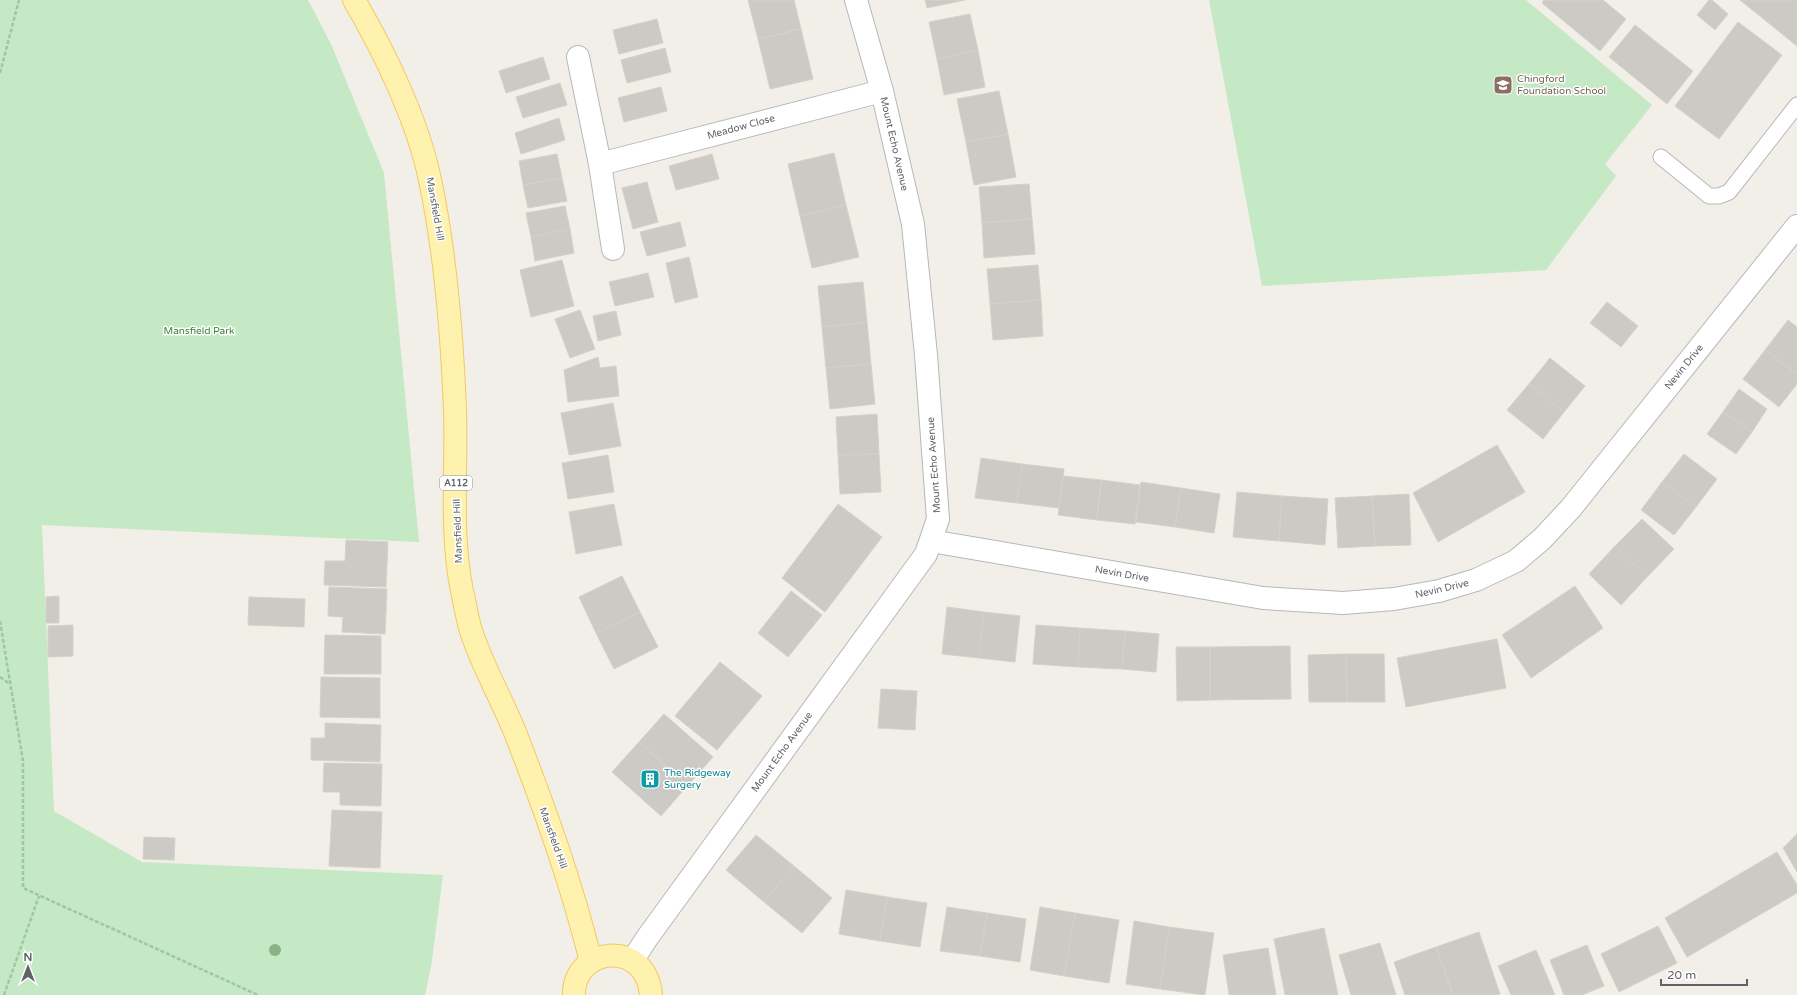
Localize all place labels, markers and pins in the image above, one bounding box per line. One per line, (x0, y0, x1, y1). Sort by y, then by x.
place label: Chingford Foundation School (1517, 73, 1606, 97)
school or university icon: Chingford Foundation School (1492, 74, 1514, 96)
place label: The Ridgeway Surgery (664, 767, 732, 791)
building icon: The Ridgeway Surgery (639, 768, 661, 790)

